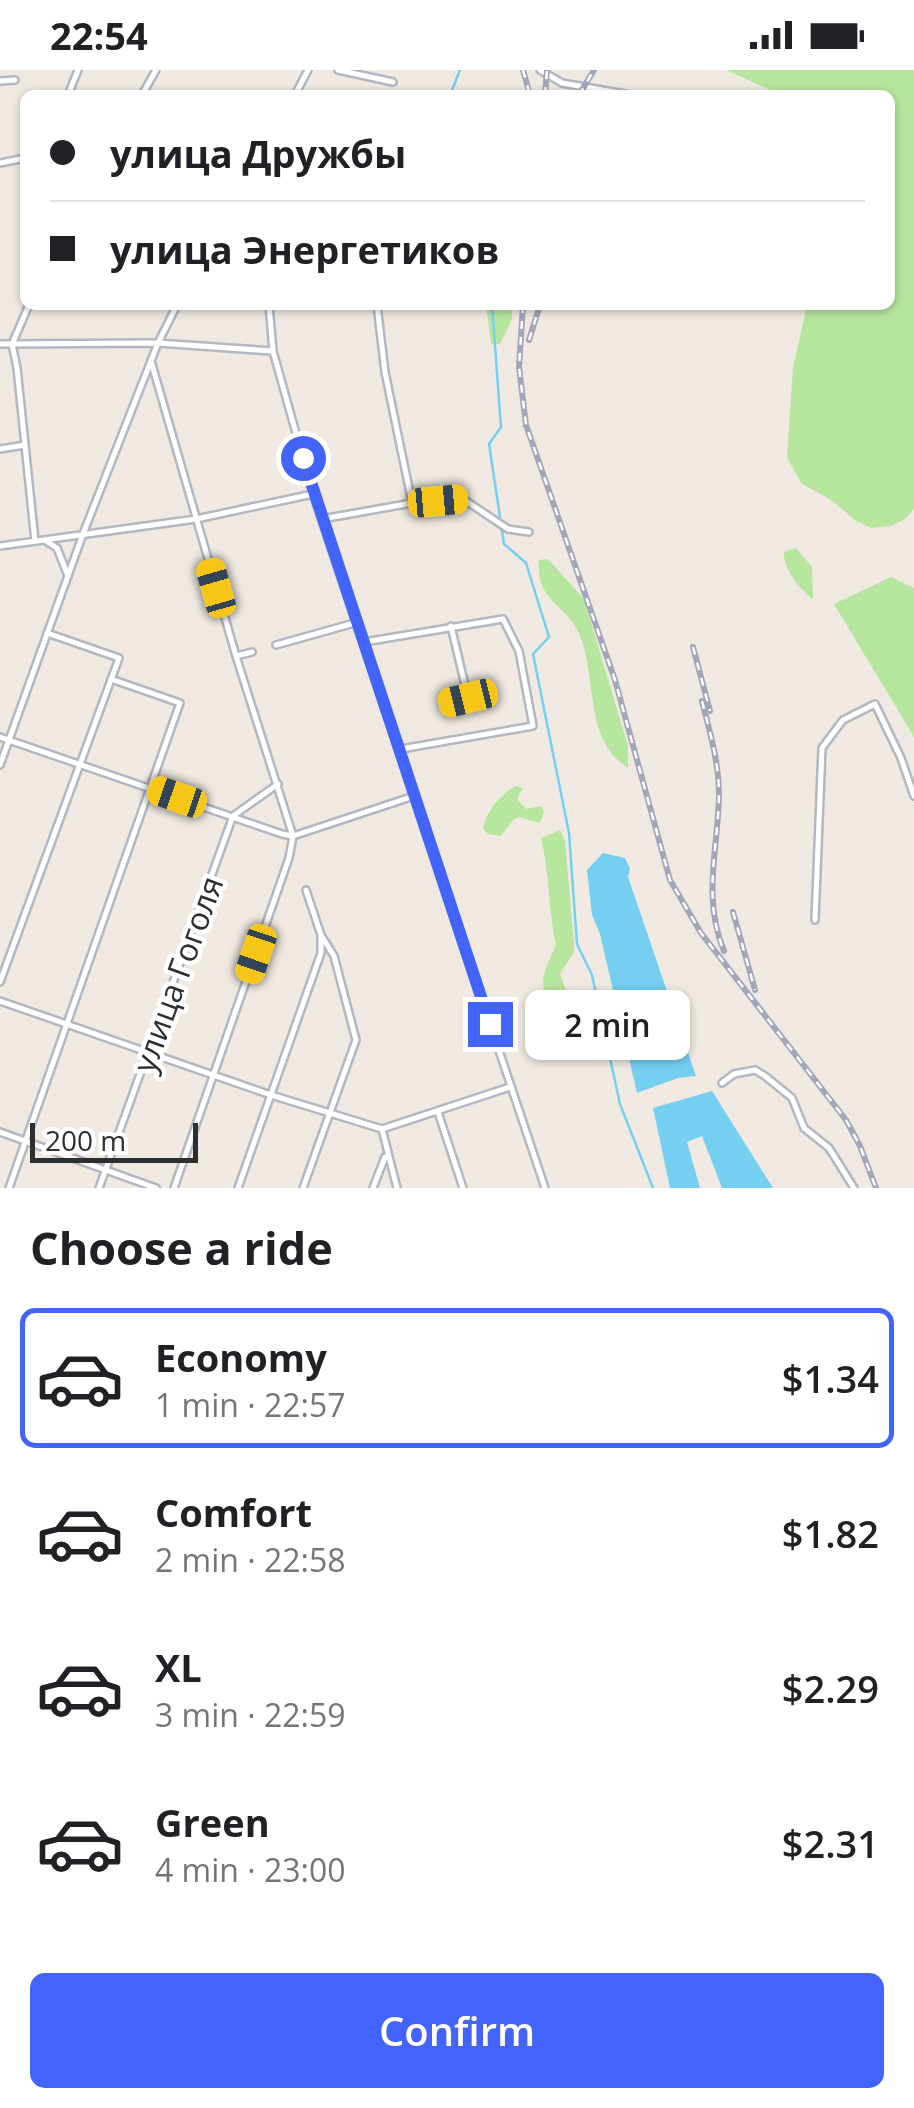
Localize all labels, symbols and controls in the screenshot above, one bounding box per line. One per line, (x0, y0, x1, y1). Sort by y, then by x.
text: 22:54 (50, 9, 148, 61)
text: улица Дружбы (110, 127, 406, 179)
text: улица Энергетиков (110, 223, 499, 275)
route start (281, 436, 326, 481)
car (407, 483, 469, 519)
car (193, 555, 239, 621)
car (435, 676, 501, 720)
car (144, 773, 210, 821)
street label: улица Гоголя (122, 870, 232, 1078)
car (232, 921, 280, 987)
callout: 2 min (525, 989, 690, 1059)
route end (468, 1002, 513, 1047)
text: 2 min (564, 1003, 651, 1046)
scale bar (30, 1118, 198, 1162)
text: 200 m (45, 1121, 126, 1159)
text: Choose a ride (30, 1217, 333, 1278)
text: Economy (155, 1331, 327, 1383)
icon: car (35, 1333, 125, 1423)
text: $1.34 (782, 1352, 879, 1404)
text: 1 min · 22:57 (155, 1383, 346, 1426)
text: Comfort (155, 1486, 312, 1538)
icon: car (35, 1488, 125, 1578)
text: $1.82 (782, 1507, 879, 1559)
text: 2 min · 22:58 (155, 1538, 346, 1581)
text: XL (155, 1641, 202, 1693)
icon: car (35, 1643, 125, 1733)
text: $2.29 (782, 1662, 879, 1714)
text: 3 min · 22:59 (155, 1693, 346, 1736)
text: Green (155, 1796, 270, 1848)
icon: car (35, 1798, 125, 1888)
text: $2.31 (782, 1817, 879, 1869)
text: 4 min · 23:00 (155, 1848, 346, 1891)
button: Confirm (30, 1973, 884, 2088)

